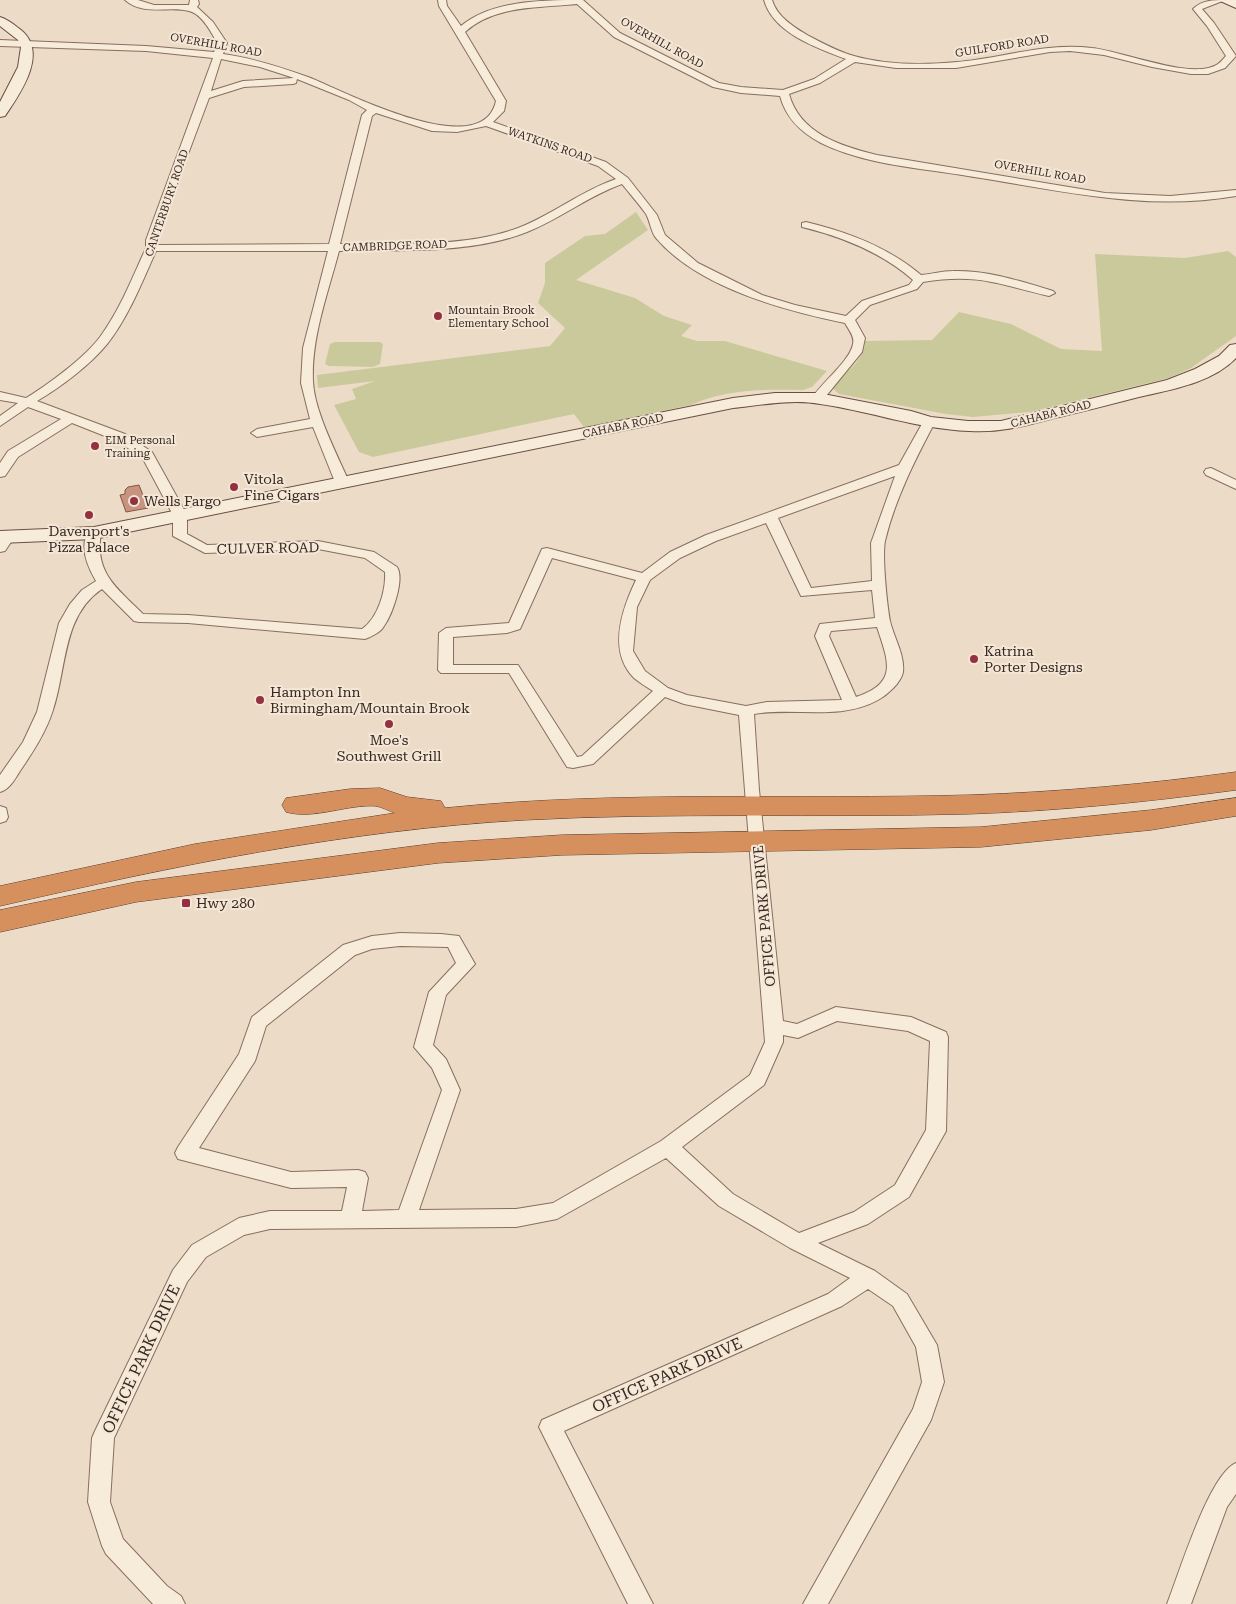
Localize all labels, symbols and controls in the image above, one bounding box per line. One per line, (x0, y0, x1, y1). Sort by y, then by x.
street label: OVERHILL ROAD (618, 15, 706, 71)
street label: OVERHILL ROAD (169, 31, 263, 59)
street label: GUILFORD ROAD (954, 32, 1050, 60)
street label: WATKINS ROAD (506, 124, 594, 166)
street label: CANTERBURY ROAD (143, 148, 191, 258)
street label: OVERHILL ROAD (993, 158, 1087, 186)
street label: CAMBRIDGE ROAD (343, 238, 447, 254)
place label: Mountain Brook Elementary School (448, 304, 549, 330)
marker: Mountain Brook Elementary School (432, 310, 444, 322)
street label: CAHABA ROAD (1009, 398, 1093, 430)
street label: CAHABA ROAD (581, 411, 665, 441)
place label: EIM Personal Training (105, 434, 176, 460)
marker: EIM Personal Training (89, 440, 101, 452)
place label: Vitola Fine Cigars (244, 471, 320, 503)
marker: Vitola Fine Cigars (228, 481, 240, 493)
place label: Wells Fargo (144, 493, 221, 509)
marker: Wells Fargo (128, 495, 140, 507)
marker: Davenport's Pizza Palace (83, 509, 95, 521)
place label: Davenport's Pizza Palace (48, 523, 130, 555)
street label: CULVER ROAD (217, 539, 320, 557)
place label: Katrina Porter Designs (984, 643, 1083, 675)
marker: Katrina Porter Designs (968, 653, 980, 665)
place label: Hampton Inn Birmingham/Mountain Brook (270, 684, 470, 716)
marker: Hampton Inn Birmingham/Mountain Brook (254, 694, 266, 706)
marker: Moe's Southwest Grill (383, 718, 395, 730)
place label: Moe's Southwest Grill (337, 732, 442, 764)
street label: OFFICE PARK DRIVE (750, 845, 778, 987)
place label: Hwy 280 (196, 895, 255, 911)
marker: Hwy 280 (180, 897, 192, 909)
street label: OFFICE PARK DRIVE (98, 1281, 184, 1437)
street label: OFFICE PARK DRIVE (589, 1333, 745, 1417)

